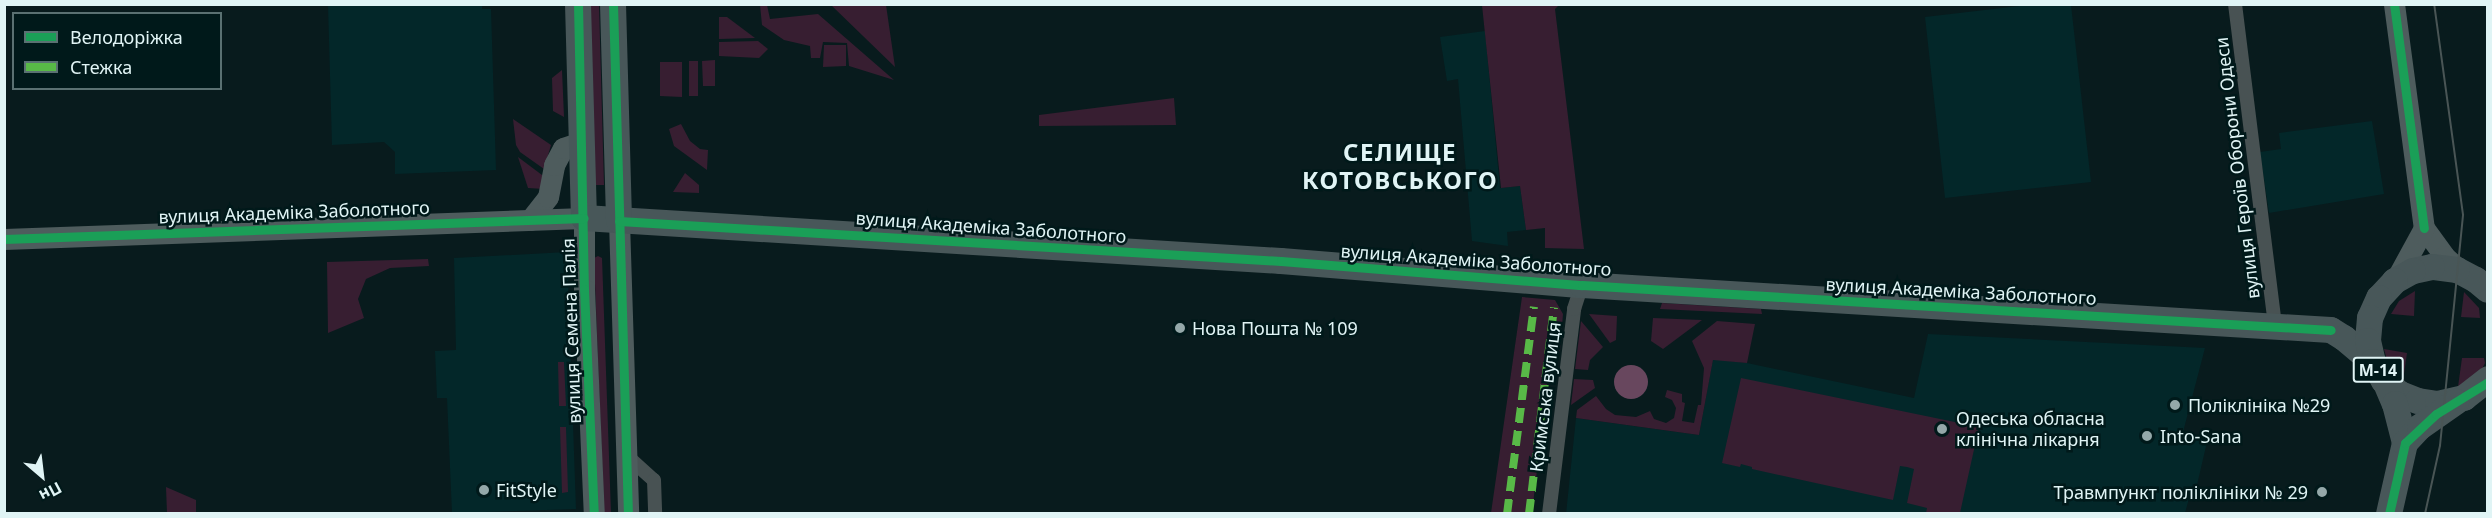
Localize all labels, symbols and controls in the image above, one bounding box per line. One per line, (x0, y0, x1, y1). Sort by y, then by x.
legend (12, 12, 222, 90)
text: Велодоріжка (70, 25, 183, 49)
street label: вулиця Героїв Оборони Одеси (2210, 36, 2264, 300)
text: Стежка (70, 55, 132, 79)
district label: СЕЛИЩЕ КОТОВСЬКОГО (1302, 138, 1498, 194)
street label: вулиця Академіка Заболотного (158, 196, 430, 228)
street label: вулиця Академіка Заболотного (855, 207, 1127, 247)
street label: вулиця Семена Палія (557, 238, 585, 424)
street label: вулиця Академіка Заболотного (1340, 240, 1612, 280)
street label: вулиця Академіка Заболотного (1825, 273, 2097, 309)
place label: Нова Пошта № 109 (1192, 317, 1358, 339)
marker: Нова Пошта № 109 (1173, 321, 1187, 335)
street label: Кримська вулиця (1525, 321, 1565, 473)
road number: М-14 (2352, 357, 2404, 383)
place label: Поліклініка №29 (2188, 394, 2330, 416)
marker: Поліклініка №29 (2166, 396, 2184, 414)
place label: Одеська обласна клінічна лікарня (1956, 408, 2105, 450)
marker: Одеська обласна клінічна лікарня (1933, 420, 1951, 438)
place label: Into-Sana (2160, 425, 2242, 447)
marker: Into-Sana (2138, 427, 2156, 445)
north arrow (12, 446, 72, 506)
text: Пн (35, 477, 66, 507)
place label: FitStyle (496, 479, 557, 501)
place label: Травмпункт поліклініки № 29 (2054, 481, 2308, 503)
marker: FitStyle (477, 483, 491, 497)
marker: Травмпункт поліклініки № 29 (2313, 483, 2331, 501)

